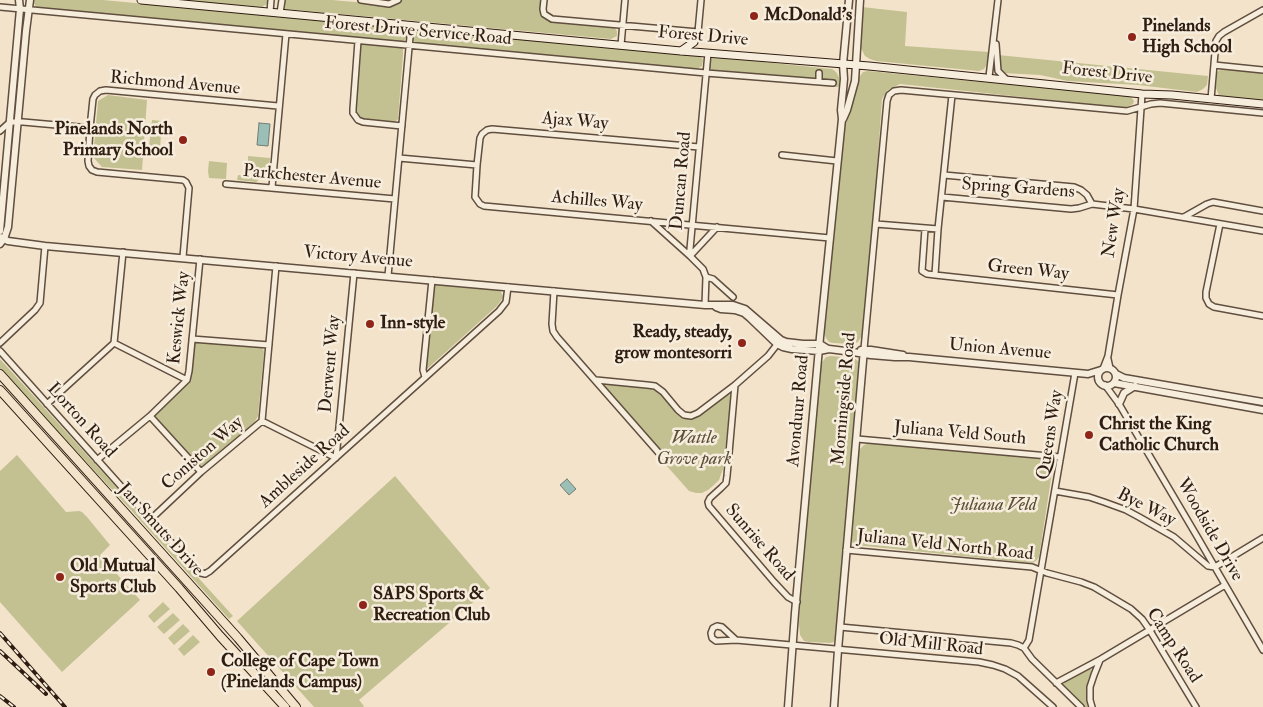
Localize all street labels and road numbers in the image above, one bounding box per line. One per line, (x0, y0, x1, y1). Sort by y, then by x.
street label: Forest Drive Service Road (324, 13, 512, 51)
street label: Forest Drive (657, 22, 749, 52)
street label: Forest Drive (1061, 59, 1153, 89)
street label: Richmond Avenue (109, 68, 241, 100)
street label: Ajax Way (541, 108, 609, 136)
street label: Duncan Road (667, 131, 697, 231)
street label: Parkchester Avenue (242, 161, 382, 195)
street label: Spring Gardens (961, 174, 1075, 204)
street label: Achilles Way (551, 187, 643, 217)
street label: New Way (1099, 187, 1131, 259)
street label: Victory Avenue (302, 242, 414, 274)
street label: Green Way (986, 256, 1070, 286)
street label: Keswick Way (164, 270, 196, 366)
street label: Derwent Way (316, 314, 346, 414)
street label: Morningside Road (828, 332, 862, 466)
street label: Union Avenue (948, 335, 1052, 365)
street label: Avonduur Road (783, 354, 815, 468)
street label: Lorton Road (42, 379, 120, 463)
street label: Queens Way (1033, 389, 1069, 481)
street label: Coniston Way (158, 413, 248, 495)
street label: Juliana Veld South (893, 417, 1027, 451)
street label: Ambleside Road (255, 421, 355, 513)
street label: Woodside Drive (1171, 475, 1247, 585)
street label: Jan Smuts Drive (113, 479, 207, 581)
street label: Bye Way (1113, 484, 1179, 532)
street label: Sunrise Road (720, 500, 798, 586)
street label: Juliana Veld North Road (856, 526, 1034, 566)
street label: Camp Road (1141, 605, 1205, 687)
street label: Old Mill Road (878, 629, 984, 661)

